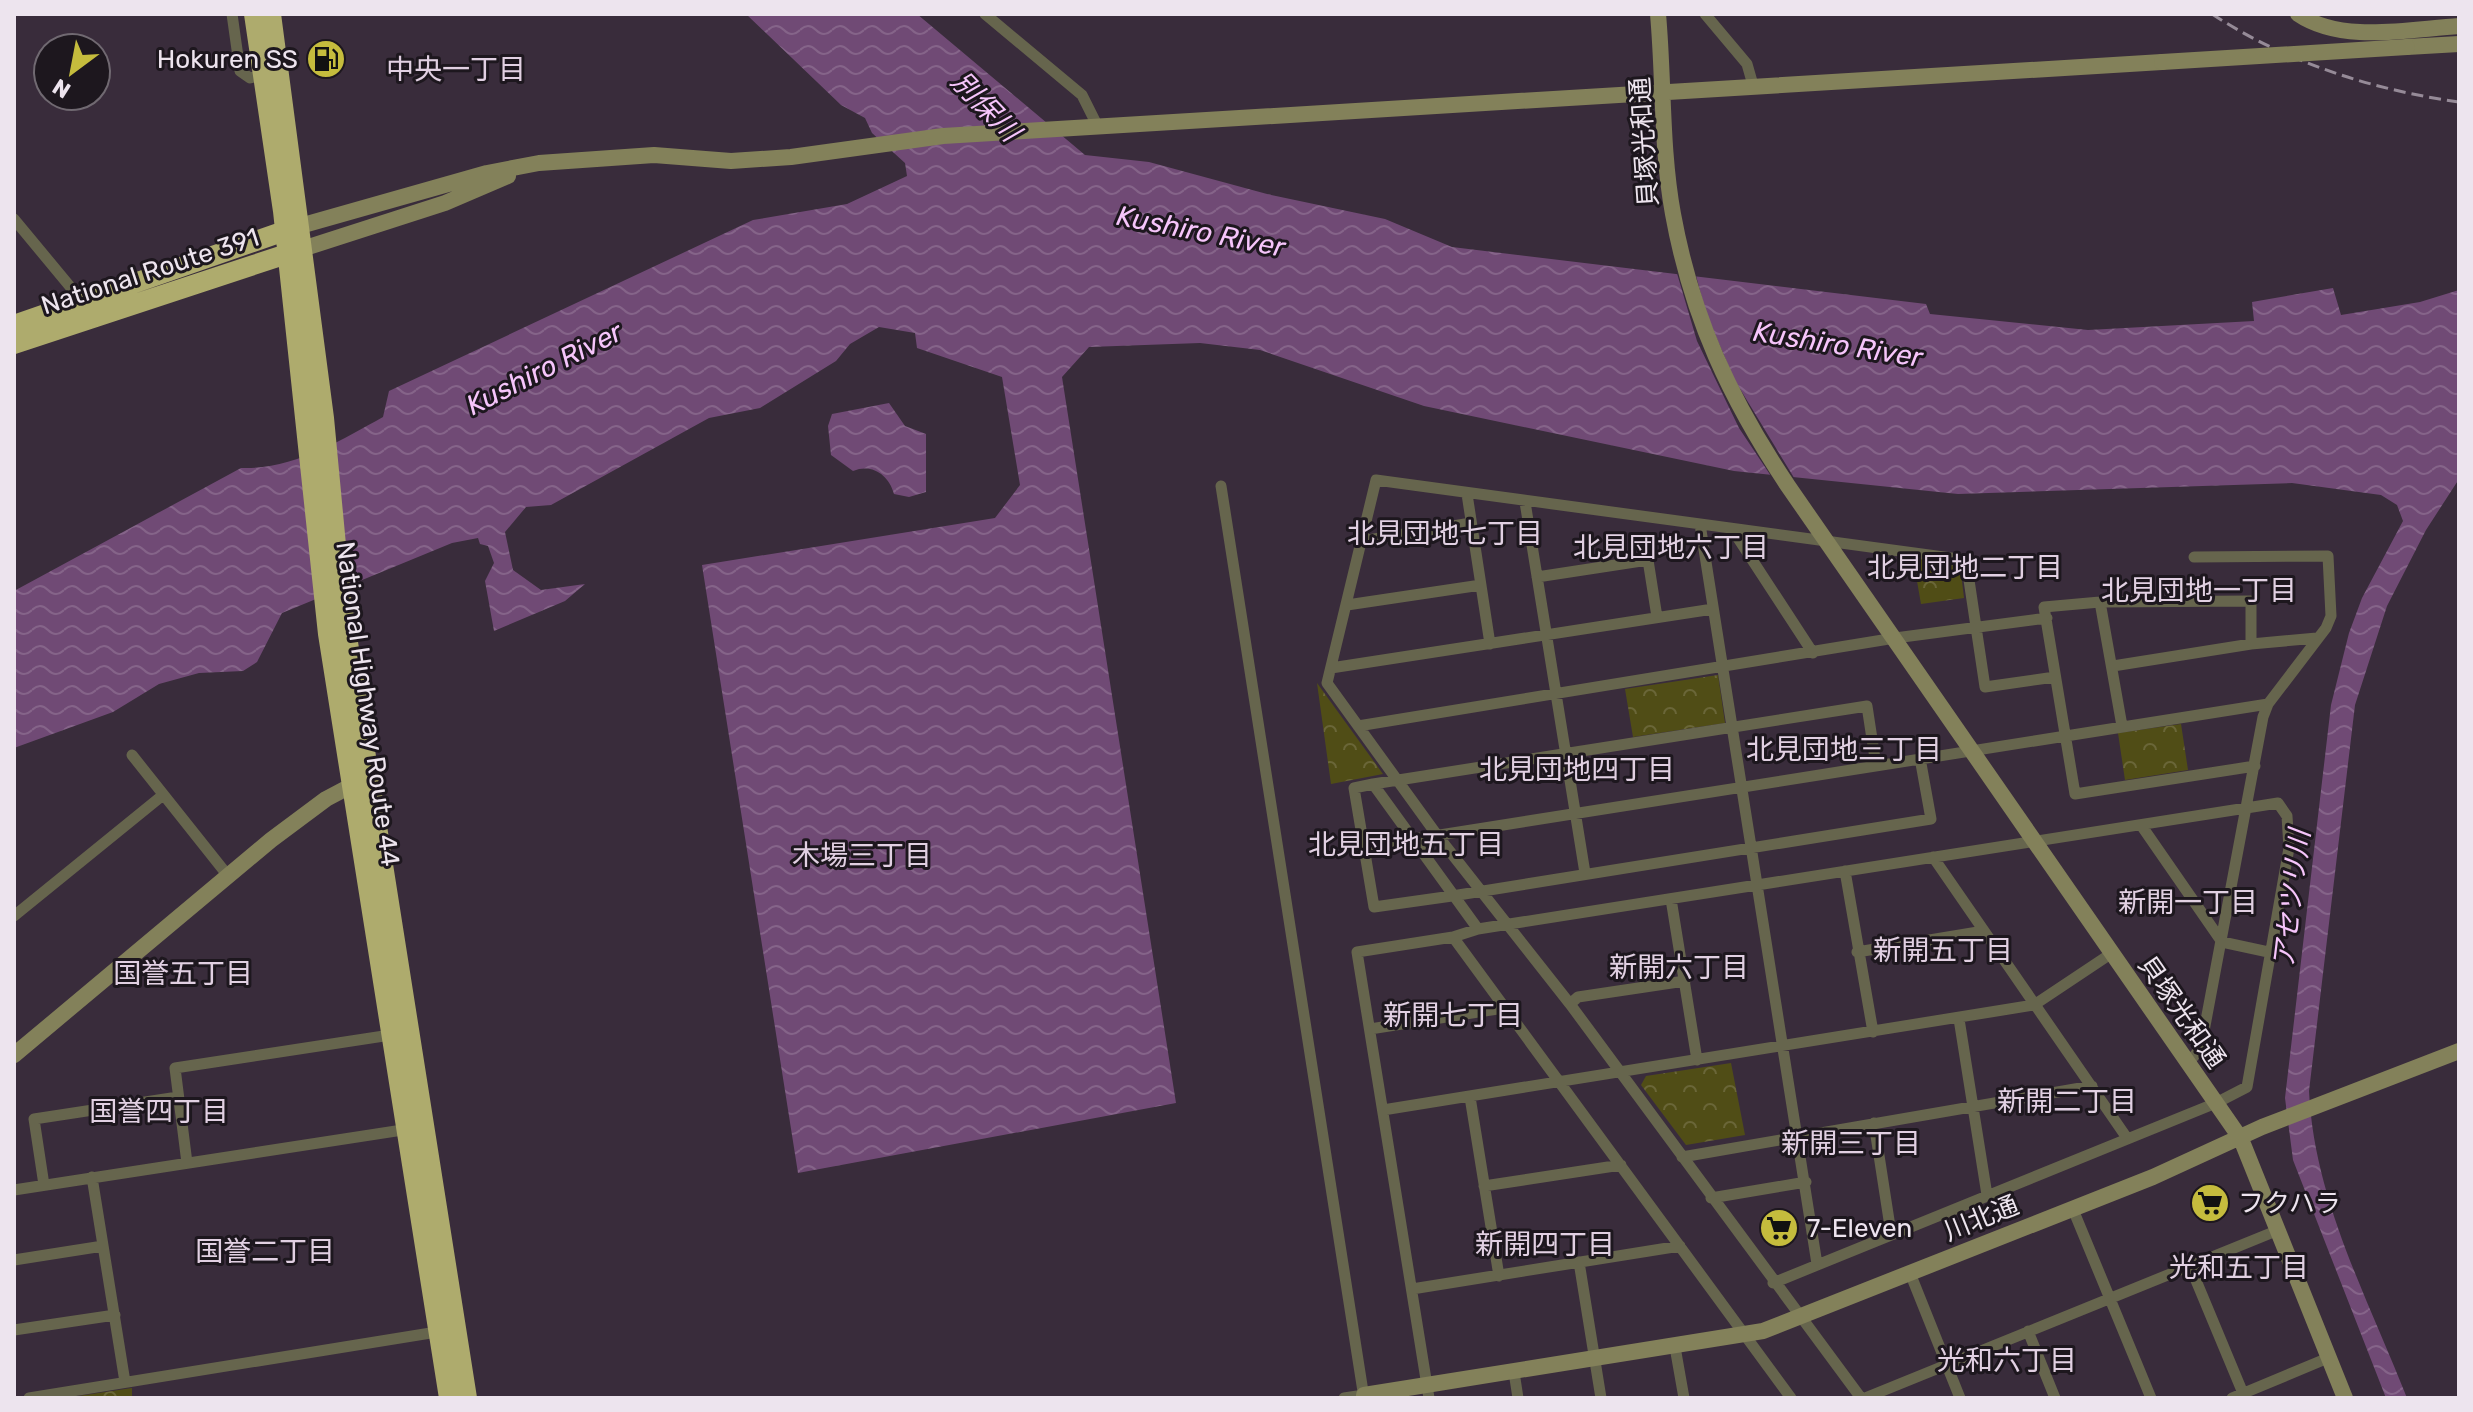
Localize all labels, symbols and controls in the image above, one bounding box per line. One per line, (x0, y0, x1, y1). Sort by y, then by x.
north arrow (32, 32, 112, 112)
fuel station icon: Hokuren SS (305, 38, 347, 80)
place label: Hokuren SS (157, 44, 298, 75)
district label: 中央一丁目 (386, 53, 526, 86)
water label: 別保川 (945, 65, 1029, 150)
text: N (48, 73, 76, 104)
street label: 貝塚光和通 (1625, 76, 1664, 208)
water label: Kushiro River (1114, 199, 1289, 264)
street label: National Route 391 (37, 222, 263, 321)
water label: Kushiro River (461, 314, 629, 422)
water label: Kushiro River (1751, 315, 1926, 374)
district label: 北見団地七丁目 (1347, 517, 1543, 550)
district label: 北見団地六丁目 (1573, 531, 1769, 564)
street label: National Highway Route 44 (329, 540, 406, 869)
district label: 北見団地二丁目 (1867, 551, 2063, 584)
district label: 北見団地一丁目 (2101, 574, 2297, 607)
district label: 北見団地三丁目 (1746, 733, 1942, 766)
district label: 北見団地四丁目 (1479, 753, 1675, 786)
water label: アセツリ川 (2267, 825, 2317, 970)
district label: 北見団地五丁目 (1308, 828, 1504, 861)
district label: 木場三丁目 (792, 839, 932, 872)
district label: 新開一丁目 (2118, 886, 2258, 919)
district label: 新開五丁目 (1873, 934, 2013, 967)
street label: 貝塚光和通 (2132, 950, 2232, 1074)
district label: 新開六丁目 (1609, 951, 1749, 984)
district label: 国誉五丁目 (113, 957, 253, 990)
district label: 新開七丁目 (1383, 999, 1523, 1032)
district label: 新開二丁目 (1997, 1085, 2137, 1118)
district label: 国誉四丁目 (89, 1095, 229, 1128)
district label: 新開三丁目 (1781, 1127, 1921, 1160)
supermarket icon: フクハラ (2189, 1182, 2231, 1224)
place label: フクハラ (2238, 1188, 2341, 1219)
street label: 川北通 (1939, 1189, 2023, 1247)
supermarket icon: 7-Eleven (1758, 1207, 1800, 1249)
place label: 7-Eleven (1807, 1213, 1912, 1244)
district label: 新開四丁目 (1475, 1228, 1615, 1261)
district label: 国誉二丁目 (195, 1235, 335, 1268)
district label: 光和五丁目 (2169, 1251, 2309, 1284)
district label: 光和六丁目 (1937, 1344, 2077, 1377)

